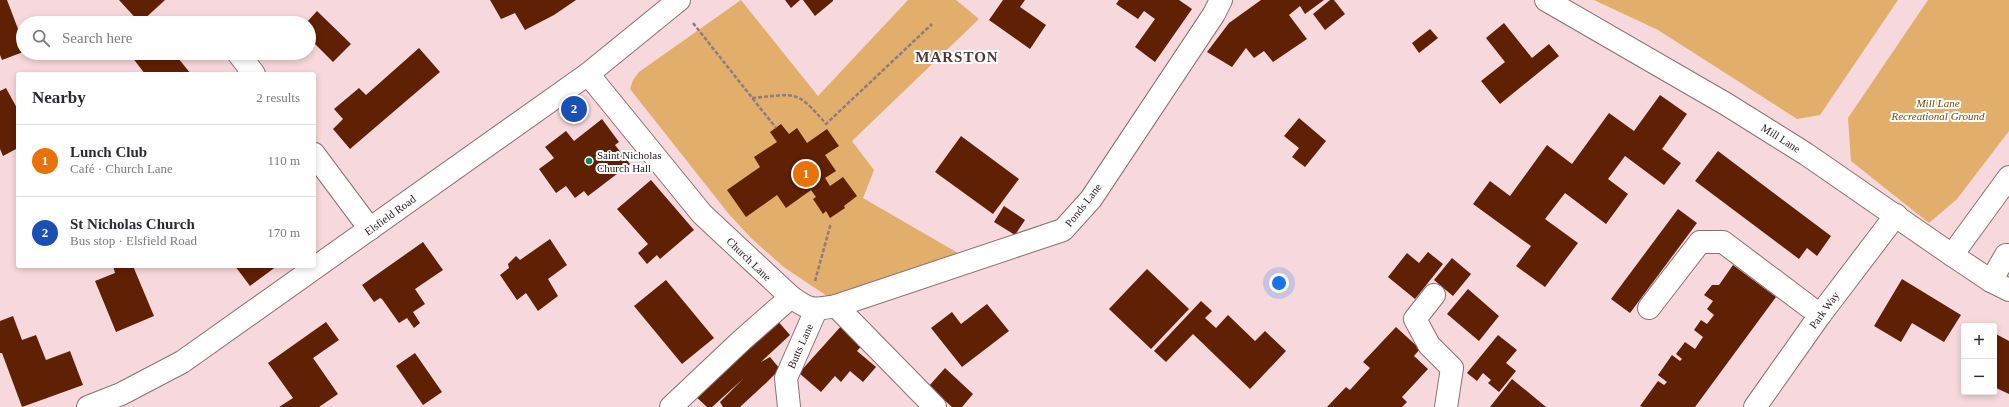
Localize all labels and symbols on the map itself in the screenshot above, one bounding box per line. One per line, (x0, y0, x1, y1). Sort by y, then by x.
district label: MARSTON (915, 49, 999, 65)
pin: 2 (561, 94, 587, 124)
park label: Mill Lane Recreational Ground (1891, 97, 1985, 122)
street label: Mill Lane (1759, 121, 1803, 155)
place label: Saint Nicholas Church Hall (597, 149, 661, 174)
marker: Saint Nicholas Church Hall (584, 156, 594, 166)
pin: 1 (793, 159, 819, 189)
street label: Ponds Lane (1062, 181, 1104, 229)
street label: Elsfield Road (362, 192, 418, 238)
street label: Church Lane (724, 235, 774, 283)
your location (1269, 273, 1289, 293)
street label: Park Way (1807, 289, 1842, 331)
street label: Butts Lane (785, 322, 815, 370)

